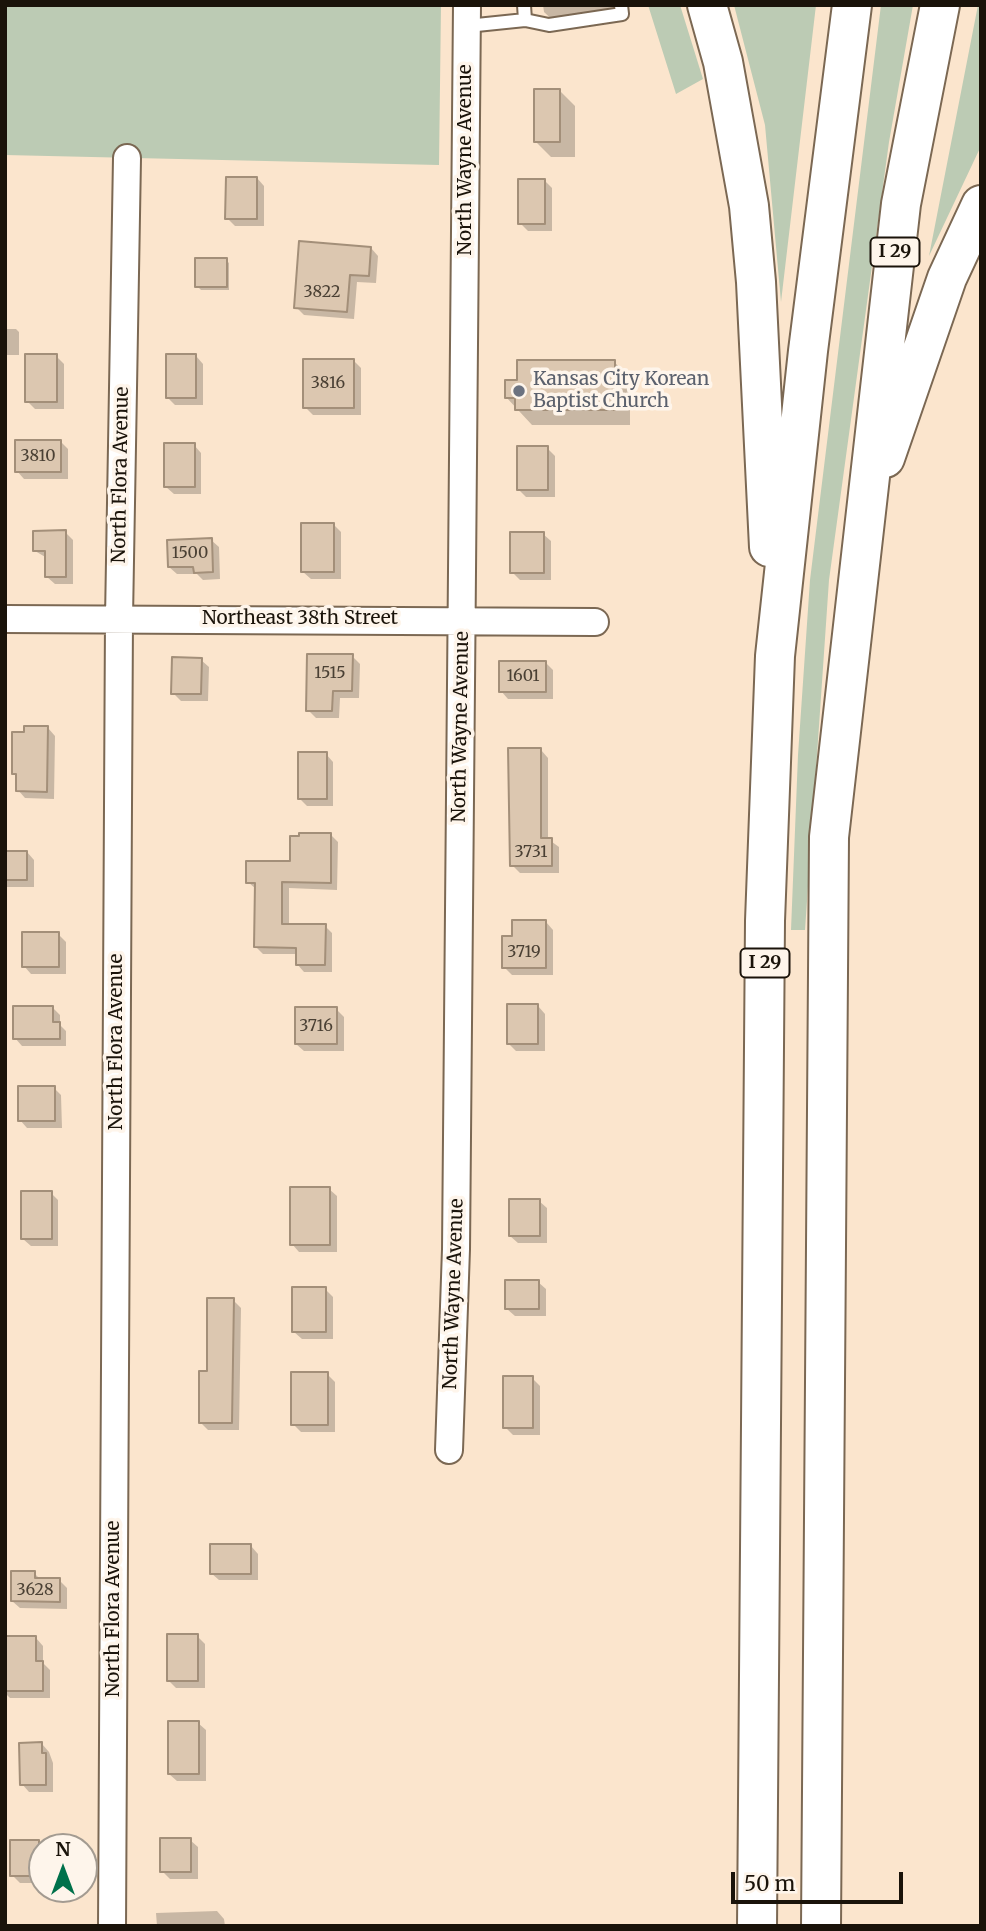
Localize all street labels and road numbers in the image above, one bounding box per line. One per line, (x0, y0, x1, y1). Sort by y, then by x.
street label: North Wayne Avenue (455, 64, 477, 256)
road number: I 29 (870, 238, 920, 266)
street label: North Flora Avenue (108, 386, 134, 564)
street label: Northeast 38th Street (202, 608, 398, 630)
street label: North Wayne Avenue (448, 631, 474, 823)
road number: I 29 (740, 948, 790, 978)
street label: North Flora Avenue (106, 954, 128, 1130)
street label: North Wayne Avenue (439, 1198, 469, 1390)
street label: North Flora Avenue (103, 1521, 125, 1697)

